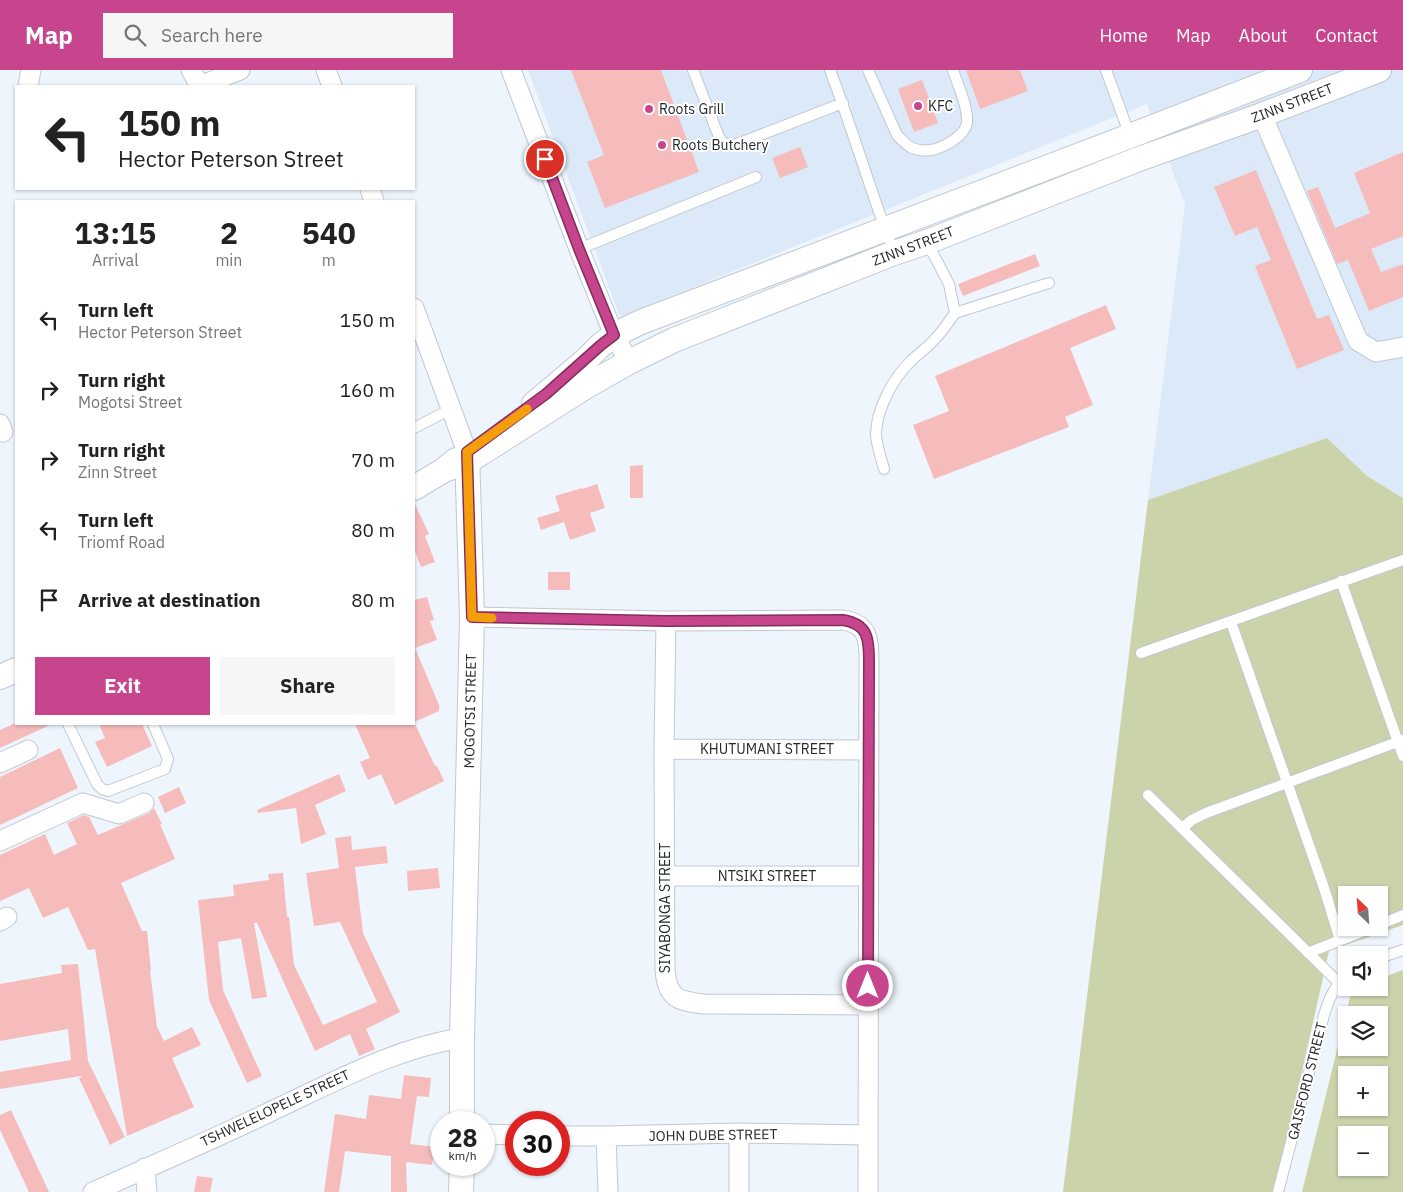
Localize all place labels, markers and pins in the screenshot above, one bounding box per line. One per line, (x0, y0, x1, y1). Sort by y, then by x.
place label: KFC (928, 97, 953, 115)
place label: Roots Grill (659, 100, 725, 118)
marker: KFC (912, 100, 924, 112)
marker: Roots Grill (643, 103, 655, 115)
place label: Roots Butchery (672, 136, 768, 154)
pin (524, 138, 566, 180)
marker: Roots Butchery (656, 139, 668, 151)

